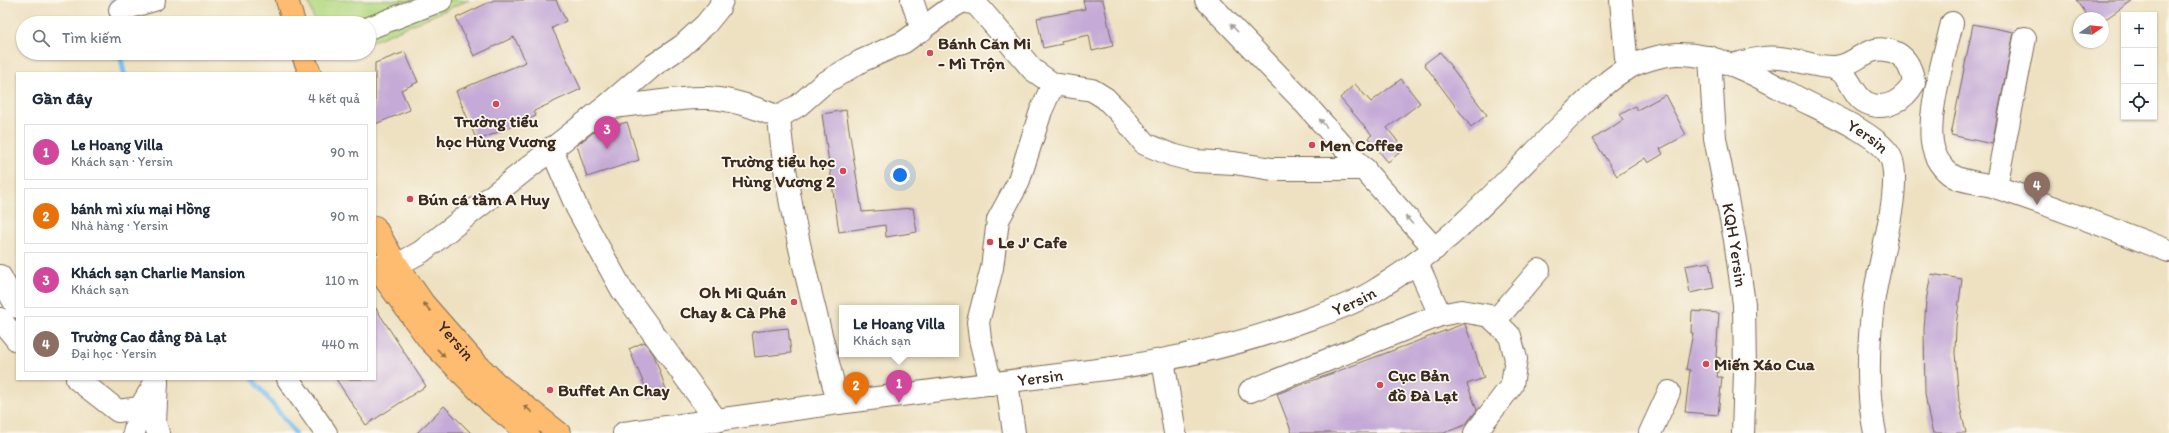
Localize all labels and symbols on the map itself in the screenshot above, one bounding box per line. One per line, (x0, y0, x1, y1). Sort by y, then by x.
north arrow (2073, 12, 2109, 48)
one-way arrow (1229, 23, 1239, 33)
place label: Bánh Căn Mi - Mì Trộn (938, 33, 1031, 73)
marker: Bánh Căn Mi - Mì Trộn (925, 48, 935, 58)
marker: Trường tiểu học Hùng Vương (491, 99, 501, 109)
place label: Trường tiểu học Hùng Vương (436, 111, 556, 152)
street label: Yersin (1844, 115, 1893, 158)
pin: 3 (594, 116, 620, 149)
one-way arrow (1318, 117, 1327, 128)
place label: Men Coffee (1320, 135, 1403, 155)
marker: Men Coffee (1307, 140, 1317, 150)
place label: Trường tiểu học Hùng Vương 2 (720, 151, 835, 192)
your location (890, 165, 910, 185)
marker: Trường tiểu học Hùng Vương 2 (838, 166, 848, 176)
pin: 4 (2024, 172, 2050, 205)
place label: Bún cá tầm A Huy (418, 189, 550, 210)
marker: Bún cá tầm A Huy (405, 194, 415, 204)
street label: KQH Yersin (1718, 201, 1752, 289)
one-way arrow (1405, 215, 1414, 225)
place label: Le J' Cafe (998, 232, 1067, 252)
marker: Le J' Cafe (985, 237, 995, 247)
place label: Oh Mi Quán Chay & Cà Phê (680, 282, 786, 323)
street label: Yersin (1329, 282, 1380, 320)
marker: Oh Mi Quán Chay & Cà Phê (789, 297, 799, 307)
one-way arrow (423, 302, 432, 313)
street label: Yersin (433, 317, 479, 365)
one-way arrow (437, 348, 446, 358)
place label: Miến Xáo Cua (1714, 354, 1815, 374)
marker: Miến Xáo Cua (1701, 359, 1711, 369)
street label: Yersin (1016, 364, 1065, 390)
place label: Cục Bản đồ Đà Lạt (1388, 365, 1459, 405)
pin: 1 (886, 370, 912, 403)
pin: 2 (843, 372, 869, 405)
place label: Buffet An Chay (558, 380, 670, 401)
marker: Cục Bản đồ Đà Lạt (1375, 380, 1385, 390)
marker: Buffet An Chay (545, 385, 555, 395)
one-way arrow (523, 405, 534, 413)

